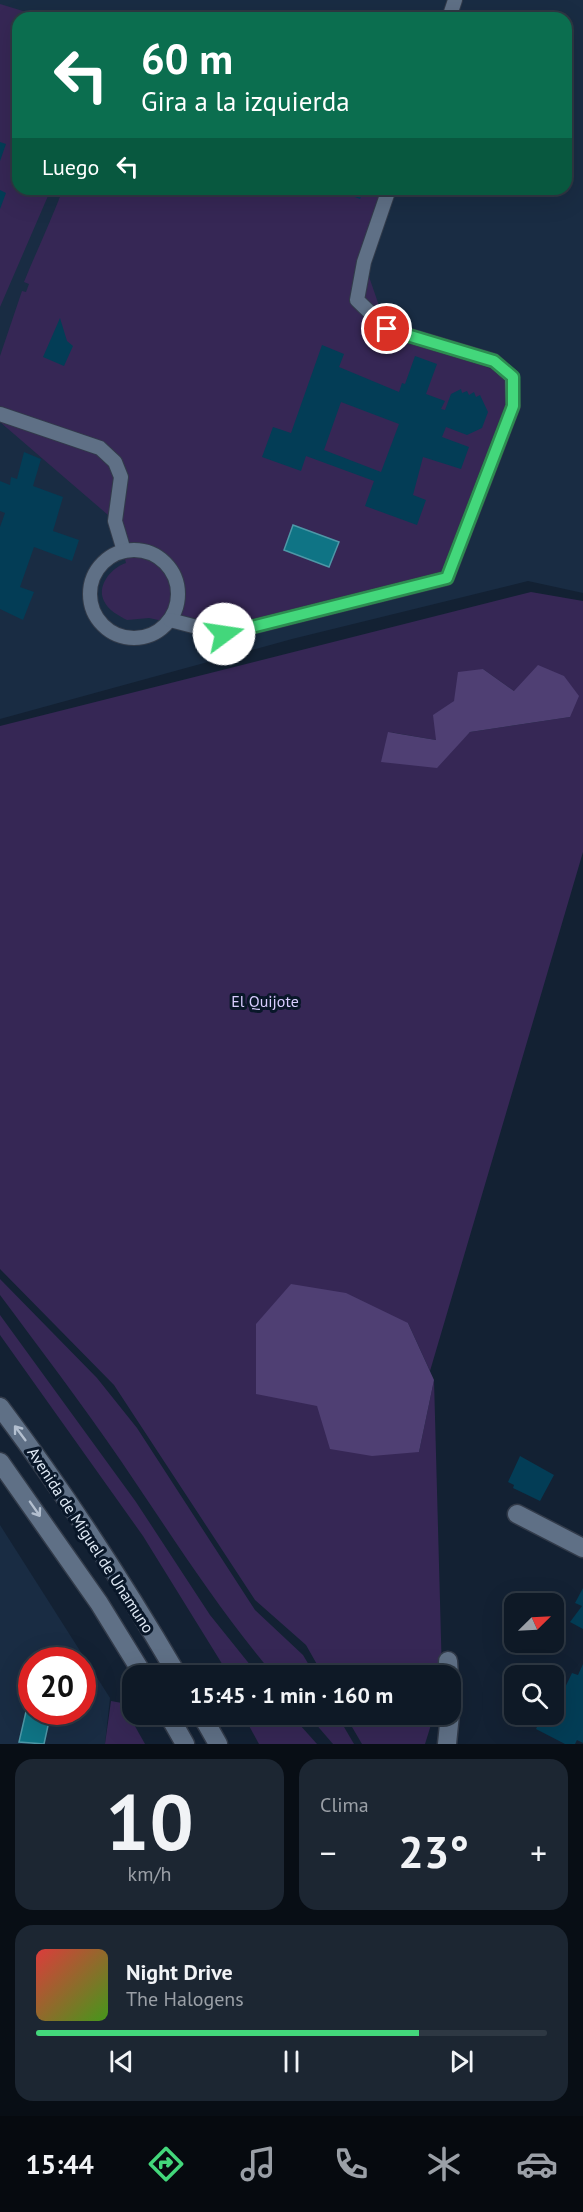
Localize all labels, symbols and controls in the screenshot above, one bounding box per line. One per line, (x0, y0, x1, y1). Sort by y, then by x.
text: 60 m (141, 31, 233, 86)
icon: left (42, 36, 120, 114)
text: Gira a la izquierda (141, 84, 350, 118)
icon: left (111, 150, 144, 183)
text: Luego (42, 153, 99, 181)
pin (361, 303, 412, 354)
icon: arrive (370, 312, 403, 345)
position arrow (192, 602, 256, 666)
park label: El Quijote (231, 991, 299, 1011)
one-way arrow (14, 1426, 26, 1442)
street label: Avenida de Miguel de Unamuno (23, 1443, 159, 1637)
one-way arrow (29, 1500, 41, 1516)
north arrow (504, 1593, 564, 1653)
map controls (504, 1593, 564, 1725)
speed limit sign: 20 (18, 1647, 96, 1725)
button: search (504, 1665, 564, 1725)
text: 15:45 · 1 min · 160 m (190, 1681, 393, 1709)
text: 10 (105, 1771, 194, 1872)
text: Clima (320, 1792, 369, 1818)
text: 23° (398, 1822, 469, 1880)
text: − (320, 1831, 337, 1874)
text: + (530, 1831, 547, 1874)
text: km/h (128, 1861, 171, 1887)
text: Night Drive (126, 1958, 233, 1986)
text: The Halogens (126, 1986, 244, 2012)
icon: previous (105, 2045, 138, 2078)
icon: pause (275, 2045, 308, 2078)
icon: next (445, 2045, 478, 2078)
icon: directions (145, 2143, 187, 2185)
icon: music (237, 2143, 279, 2185)
icon: phone (330, 2143, 372, 2185)
icon: climate (423, 2143, 465, 2185)
icon: car (516, 2143, 558, 2185)
text: 15:44 (25, 2147, 94, 2181)

